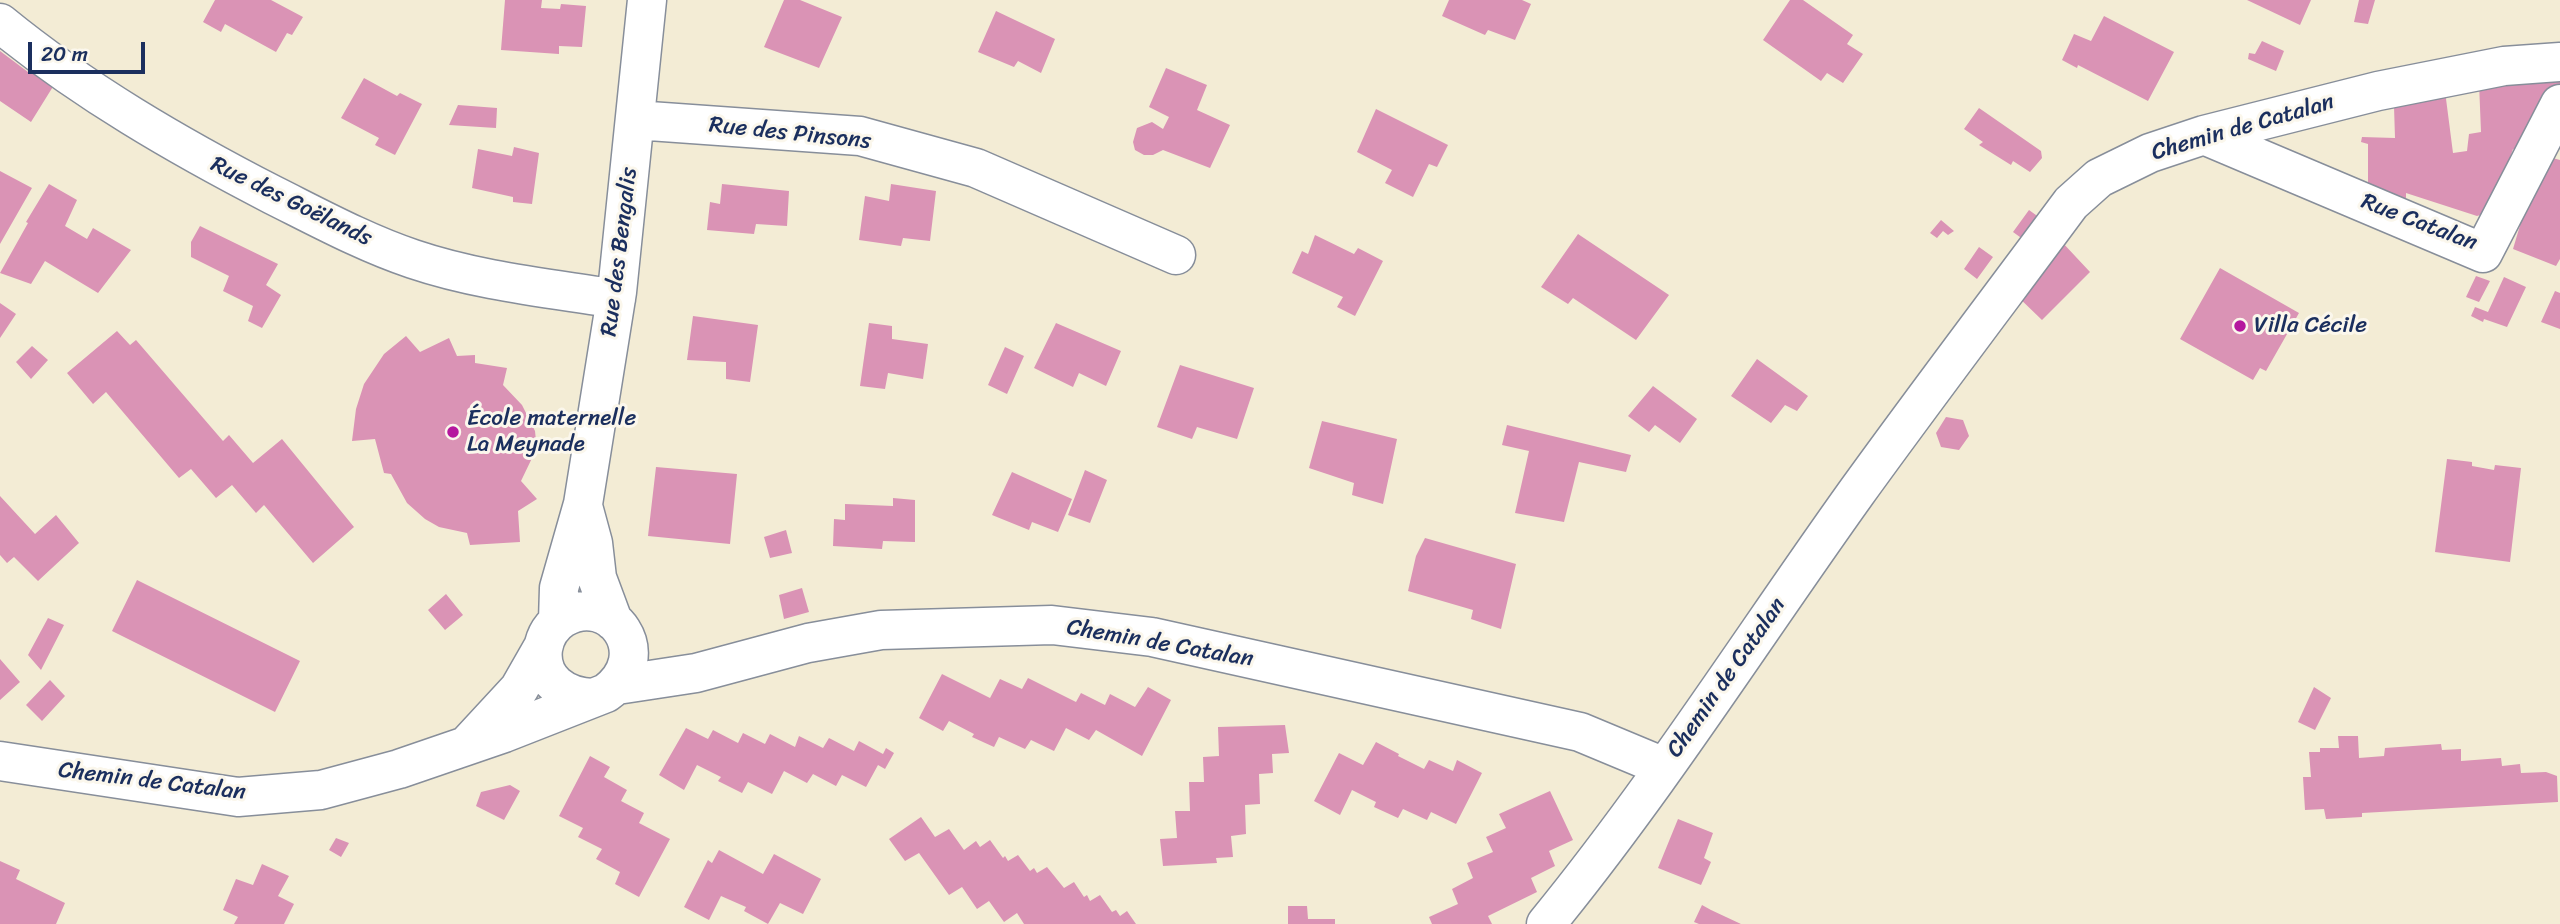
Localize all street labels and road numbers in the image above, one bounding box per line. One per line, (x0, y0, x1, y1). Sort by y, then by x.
street label: Chemin de Catalan (2148, 89, 2338, 167)
street label: Rue des Pinsons (708, 112, 872, 156)
street label: Rue des Goëlands (206, 151, 376, 253)
street label: Rue des Bengalis (596, 166, 644, 338)
street label: Rue Catalan (2357, 188, 2481, 258)
street label: Chemin de Catalan (1662, 593, 1792, 763)
street label: Chemin de Catalan (1065, 614, 1255, 674)
street label: Chemin de Catalan (57, 757, 247, 807)

